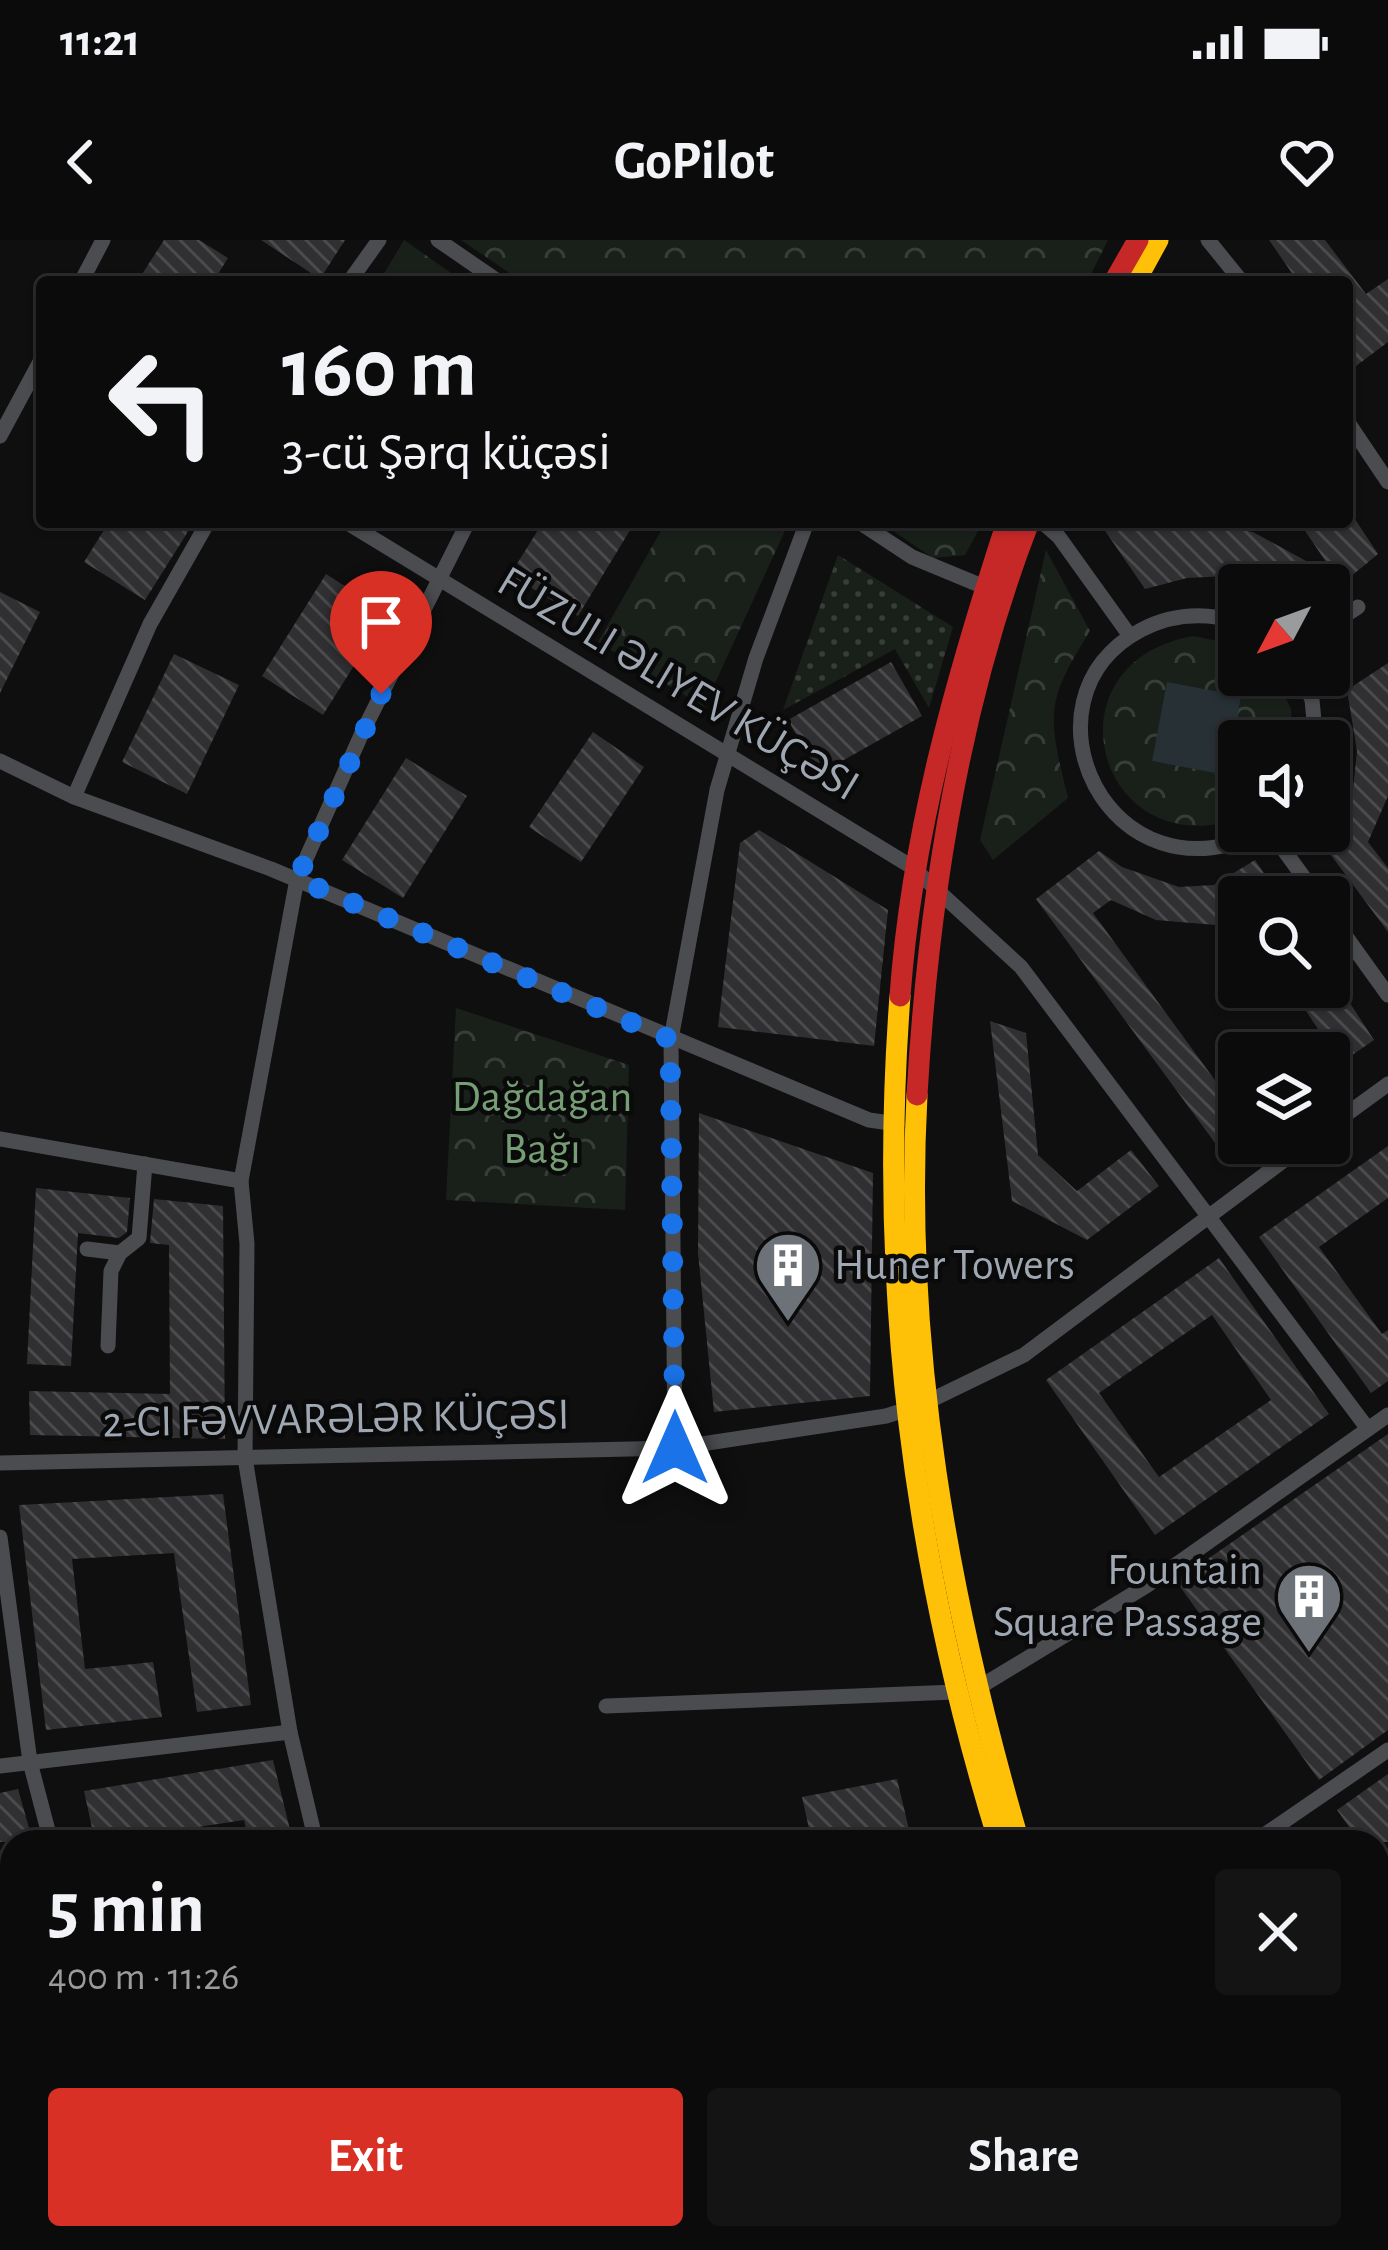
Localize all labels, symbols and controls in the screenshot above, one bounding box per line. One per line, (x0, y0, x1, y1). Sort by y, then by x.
text: 11:21 (60, 19, 140, 64)
icon: back (48, 129, 114, 195)
icon: heart (1274, 129, 1340, 195)
text: GoPilot (614, 135, 774, 189)
icon: left (84, 324, 240, 480)
text: 160 m (282, 328, 477, 412)
text: 3-cü Şərq küçəsi (282, 426, 611, 480)
street label: FÜZULI ƏLIYEV KÜÇƏSI (490, 557, 867, 809)
north arrow (1218, 564, 1350, 696)
map controls (1218, 564, 1350, 1164)
pin (330, 571, 432, 694)
icon: arrive (348, 589, 414, 655)
button: sound (1218, 720, 1350, 852)
button: search (1218, 876, 1350, 1008)
button: layers (1218, 1032, 1350, 1164)
park label: Dağdağan Bağı (452, 1075, 632, 1172)
building icon: Huner Towers (753, 1230, 823, 1324)
place label: Huner Towers (834, 1243, 1075, 1288)
position arrow (612, 1385, 738, 1511)
street label: 2-CI FƏVVARƏLƏR KÜÇƏSI (102, 1390, 570, 1446)
place label: Fountain Square Passage (993, 1548, 1262, 1645)
building icon: Fountain Square Passage (1274, 1561, 1344, 1655)
button: close (1215, 1869, 1341, 1995)
text: 5 min (48, 1873, 205, 1945)
text: 400 m · 11:26 (48, 1958, 239, 1997)
button: Exit (48, 2088, 683, 2226)
button: Share (707, 2088, 1341, 2226)

